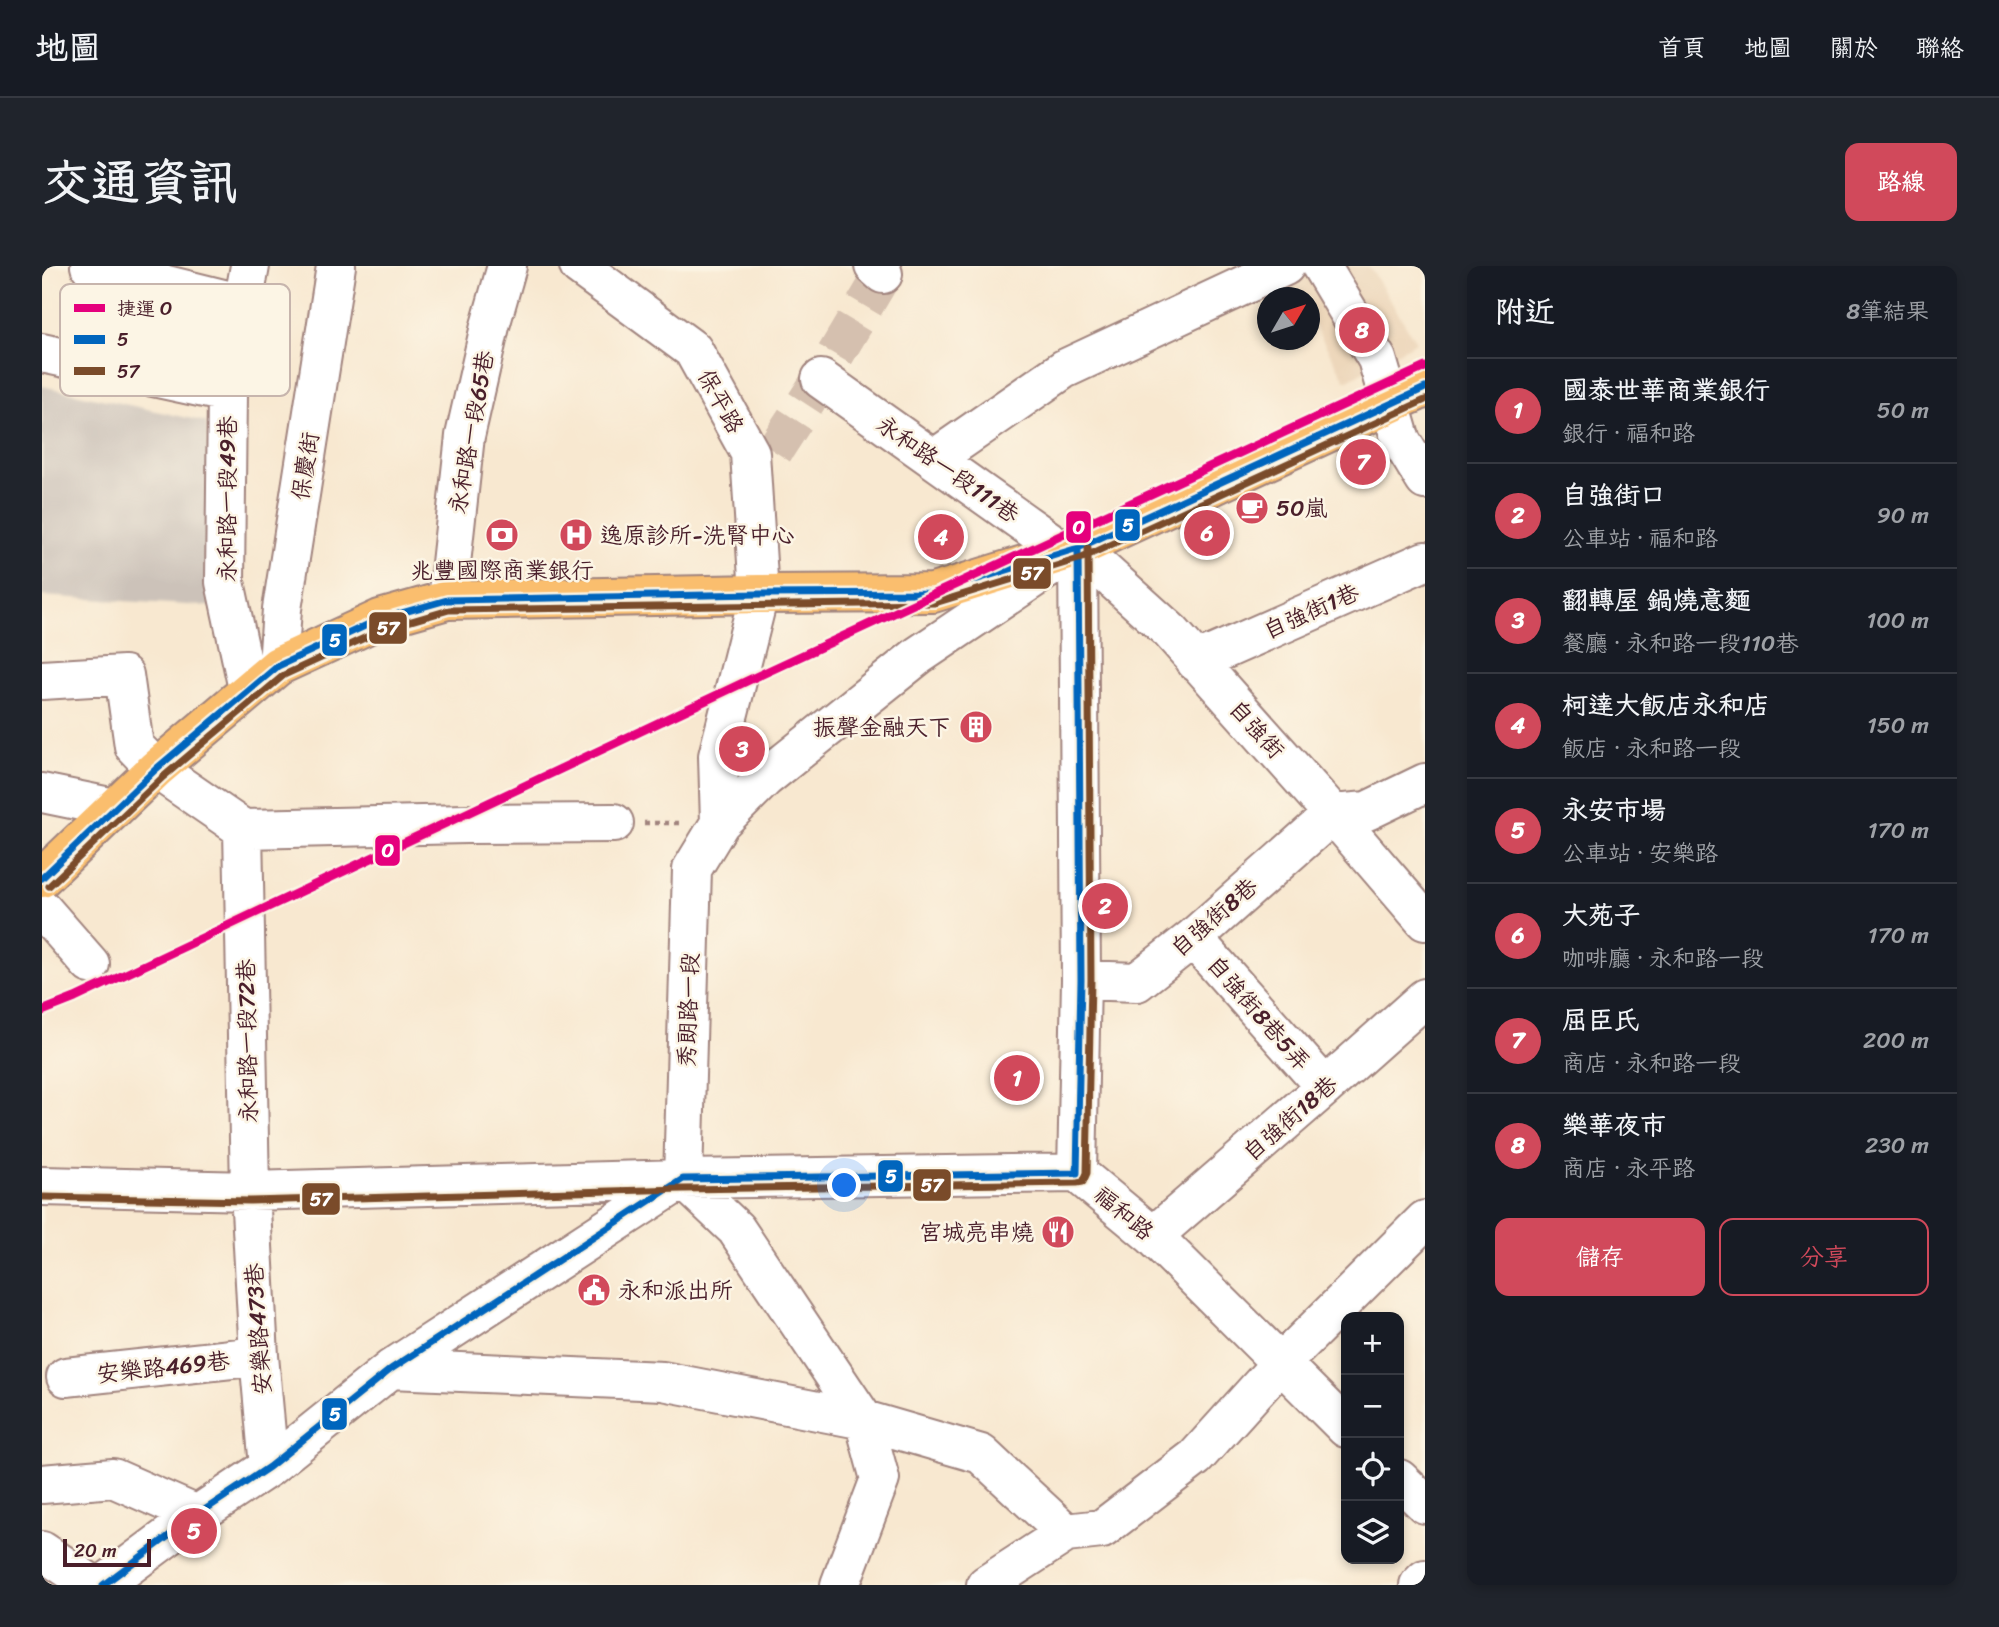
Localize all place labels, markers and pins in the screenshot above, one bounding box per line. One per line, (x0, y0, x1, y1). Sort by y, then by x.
pin: 8 (1339, 304, 1385, 356)
pin: 7 (1340, 436, 1386, 488)
place label: 50嵐 (1276, 488, 1328, 529)
cafe icon: 50嵐 (1233, 489, 1271, 527)
pin: 6 (1184, 507, 1230, 559)
pin: 4 (918, 511, 964, 563)
place label: 逸原診所-洗腎中心 (600, 515, 795, 556)
bank icon: 兆豐國際商業銀行 (483, 516, 521, 554)
hospital icon: 逸原診所-洗腎中心 (557, 516, 595, 554)
place label: 兆豐國際商業銀行 (410, 550, 594, 591)
place label: 振聲金融天下 (813, 707, 951, 748)
building icon: 振聲金融天下 (957, 708, 995, 746)
pin: 3 (719, 723, 765, 775)
pin: 2 (1082, 880, 1128, 932)
pin: 1 (994, 1052, 1040, 1104)
place label: 宮城亮串燒 (919, 1212, 1034, 1253)
restaurant icon: 宮城亮串燒 (1039, 1213, 1077, 1251)
place label: 永和派出所 (618, 1270, 733, 1311)
public building icon: 永和派出所 (575, 1271, 613, 1309)
pin: 5 (171, 1505, 217, 1557)

